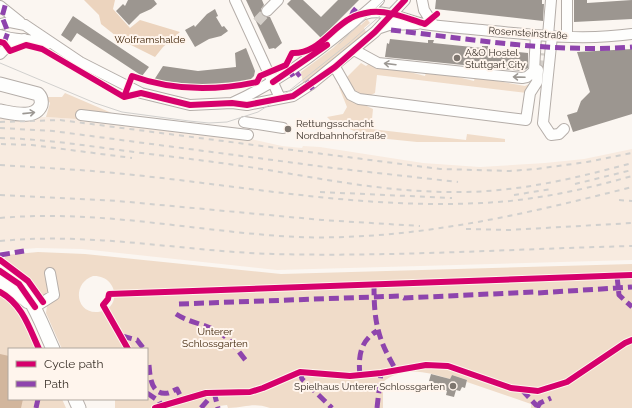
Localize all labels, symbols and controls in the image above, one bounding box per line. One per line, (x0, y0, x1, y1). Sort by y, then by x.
street label: Rosensteinstraße (488, 25, 568, 41)
park label: Wolframshalde (115, 34, 186, 45)
place label: A&O Hostel Stuttgart City (465, 47, 526, 70)
marker: A&O Hostel Stuttgart City (452, 53, 462, 63)
one-way arrow (384, 60, 397, 68)
one-way arrow (513, 73, 526, 81)
one-way arrow (22, 109, 35, 117)
place label: Rettungsschacht Nordbahnhofstraße (296, 118, 386, 141)
marker: Rettungsschacht Nordbahnhofstraße (283, 124, 293, 134)
park label: Unterer Schlossgarten (182, 326, 248, 349)
legend (8, 348, 148, 400)
text: Cycle path (44, 357, 103, 371)
text: Path (44, 377, 69, 391)
place label: Spielhaus Unterer Schlossgarten (294, 381, 445, 392)
marker: Spielhaus Unterer Schlossgarten (448, 381, 458, 391)

